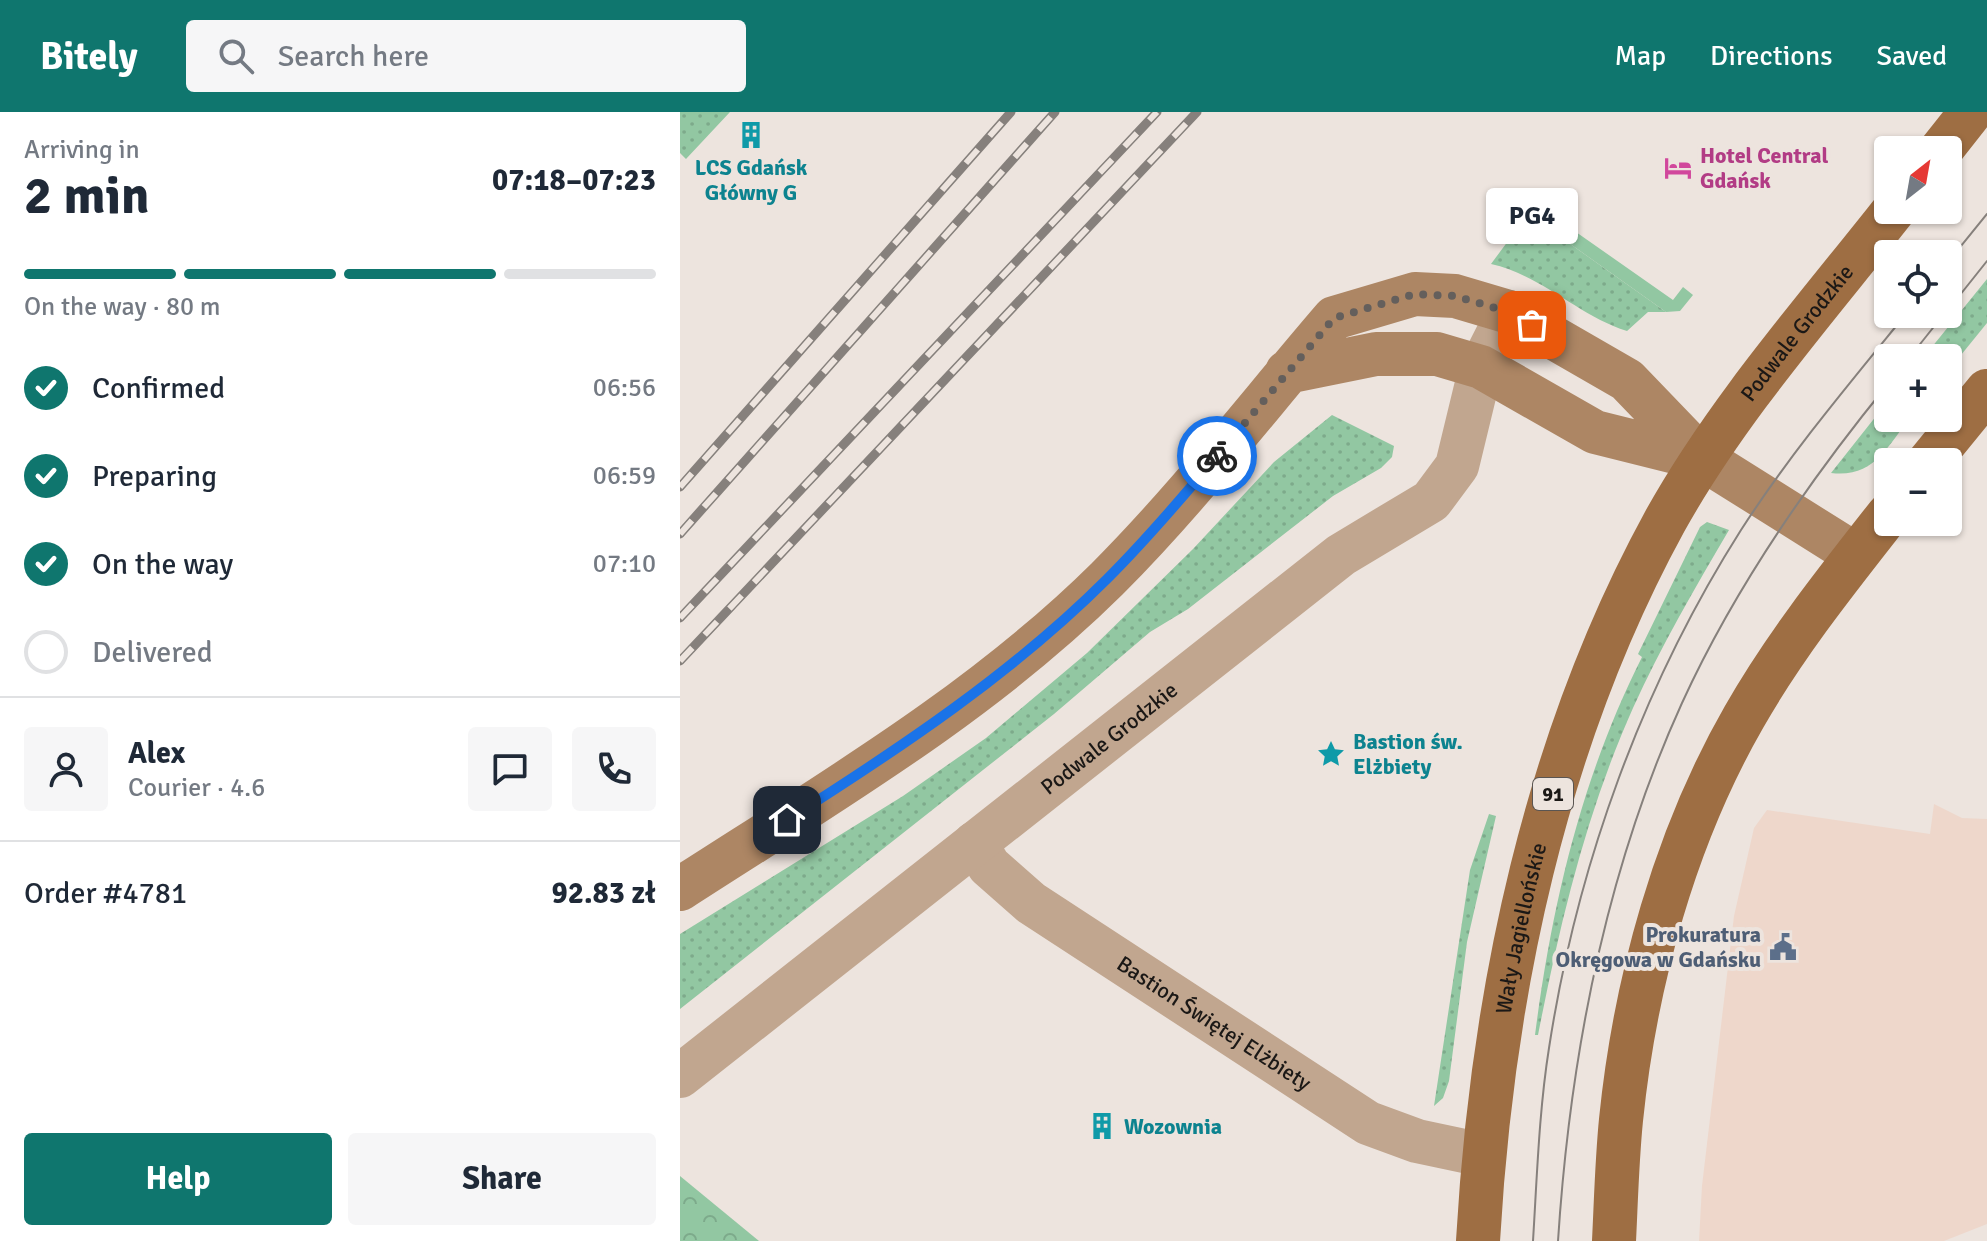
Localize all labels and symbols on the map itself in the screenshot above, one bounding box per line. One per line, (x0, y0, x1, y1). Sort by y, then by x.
building icon: LCS Gdańsk Główny G (736, 120, 766, 150)
north arrow (1874, 136, 1962, 224)
place label: Hotel Central Gdańsk (1700, 142, 1829, 194)
hotel icon: Hotel Central Gdańsk (1663, 153, 1693, 183)
place label: LCS Gdańsk Główny G (695, 154, 808, 206)
callout: PG4 (1486, 189, 1578, 245)
street label: Podwale Grodzkie (1735, 259, 1859, 407)
pin (1498, 291, 1566, 359)
courier (1177, 416, 1257, 496)
street label: Podwale Grodzkie (1035, 676, 1183, 801)
place label: Bastion św. Elżbiety (1353, 728, 1463, 780)
place icon: Bastion św. Elżbiety (1316, 739, 1346, 769)
road number: 91 (1533, 778, 1573, 810)
pin (753, 786, 821, 854)
street label: Wały Jagiellońskie (1490, 840, 1552, 1016)
place label: Prokuratura Okręgowa w Gdańsku (1556, 921, 1761, 973)
public building icon: Prokuratura Okręgowa w Gdańsku (1768, 932, 1798, 962)
street label: Bastion Świętej Elżbiety (1112, 950, 1317, 1097)
building icon: Wozownia (1087, 1111, 1117, 1141)
place label: Wozownia (1124, 1113, 1222, 1140)

